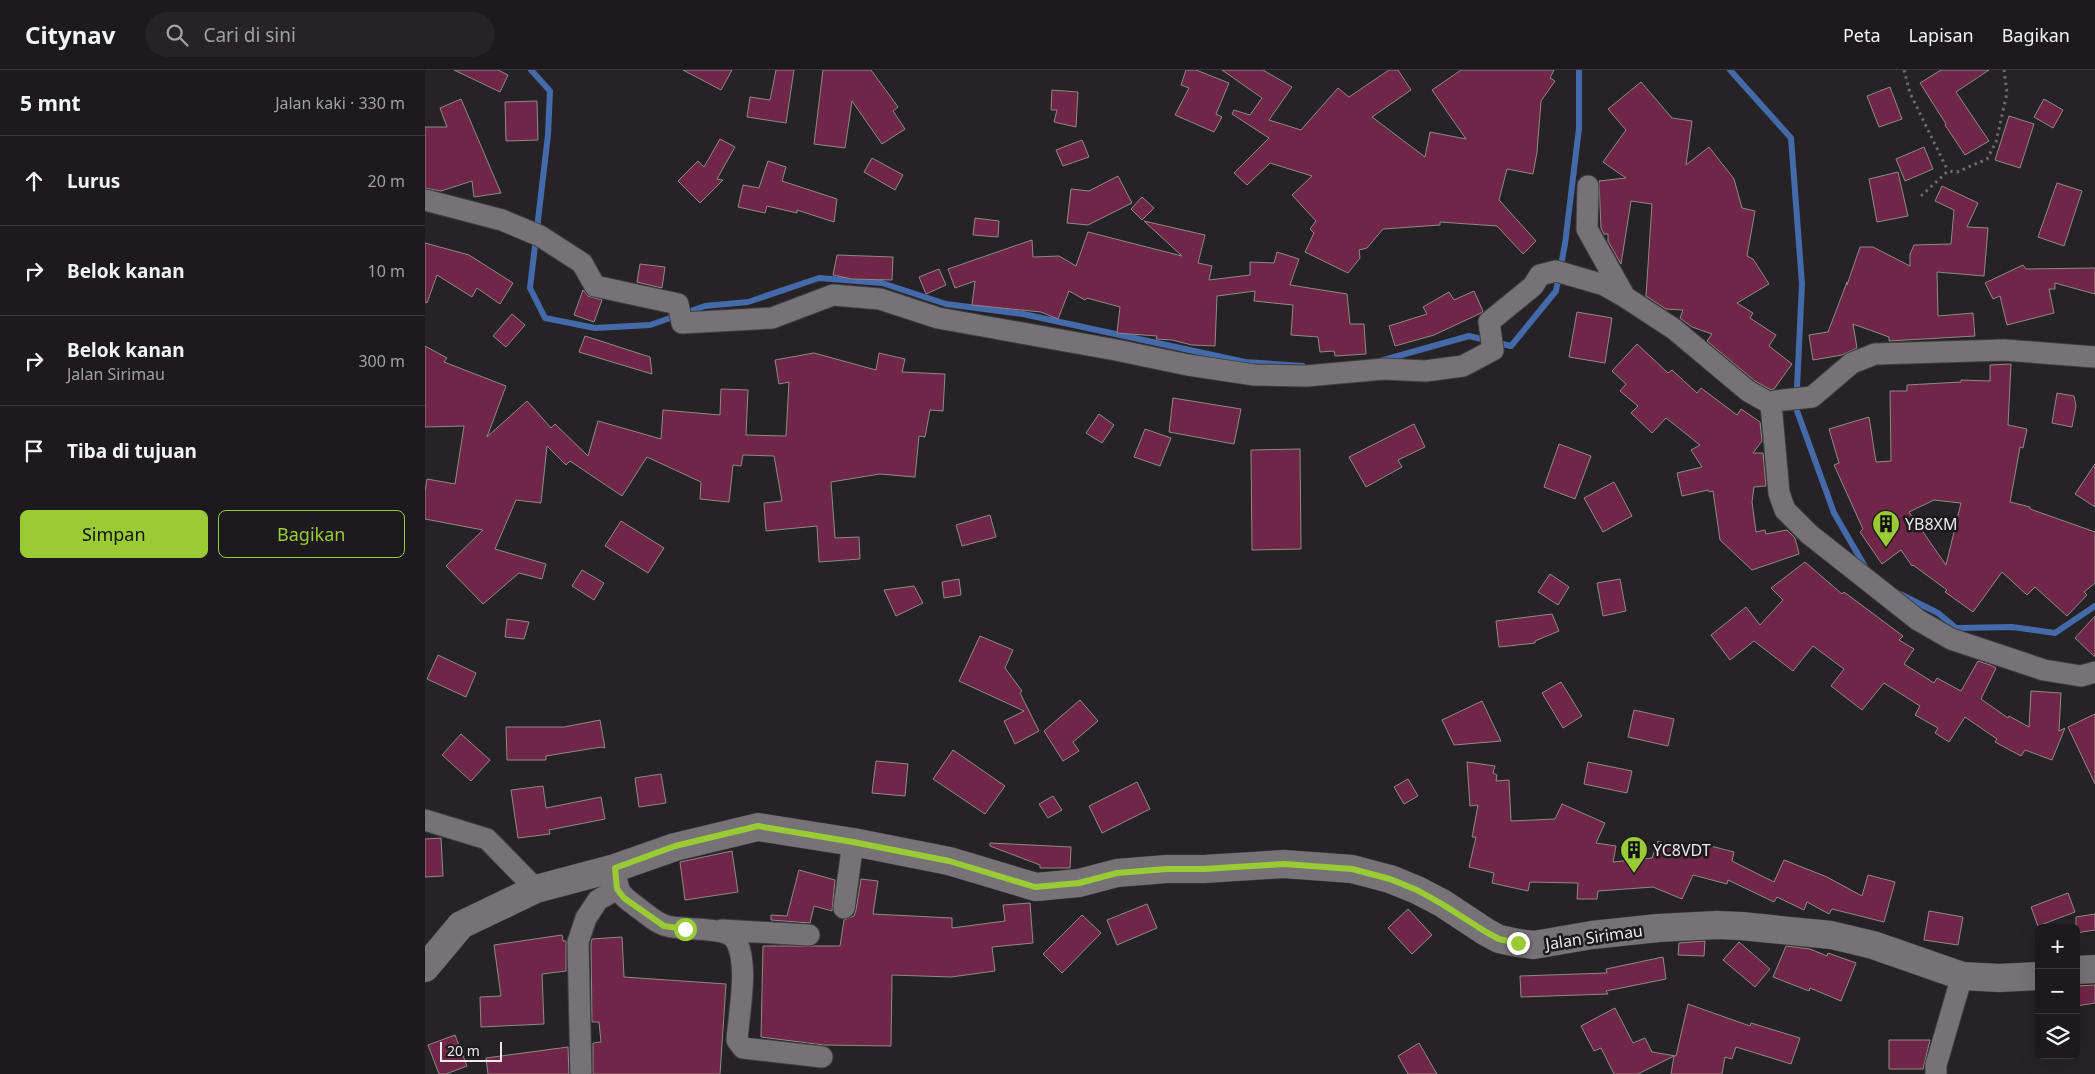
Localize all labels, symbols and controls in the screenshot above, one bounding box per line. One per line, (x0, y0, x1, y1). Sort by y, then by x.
search box (145, 12, 495, 57)
text: Citynav (25, 18, 115, 51)
icon: search (163, 21, 191, 49)
text: Cari di sini (203, 22, 296, 48)
text: Peta (1843, 23, 1881, 47)
text: Lapisan (1909, 23, 1974, 47)
text: Bagikan (2002, 23, 2070, 47)
text: 5 mnt (20, 89, 81, 117)
text: Jalan kaki · 330 m (275, 92, 405, 114)
icon: ahead (20, 167, 48, 195)
text: Lurus (67, 168, 120, 194)
text: 20 m (368, 170, 405, 192)
icon: right (20, 257, 48, 285)
text: Belok kanan (67, 258, 184, 284)
text: 10 m (368, 260, 405, 282)
text: Belok kanan (67, 337, 184, 363)
icon: right (20, 347, 48, 375)
text: 300 m (358, 350, 405, 372)
text: Jalan Sirimau (67, 363, 165, 385)
icon: arrive (20, 437, 48, 465)
text: Tiba di tujuan (67, 438, 197, 464)
building icon: YB8XM (1871, 509, 1901, 548)
button: Simpan (20, 510, 208, 558)
button: Bagikan (218, 510, 405, 558)
place label: YB8XM (1905, 513, 1958, 535)
building icon: YC8VDT (1619, 835, 1649, 874)
place label: YC8VDT (1653, 839, 1711, 861)
route start (674, 918, 697, 941)
street label: Jalan Sirimau (1542, 919, 1644, 955)
map controls (2035, 924, 2080, 1059)
button: + (2035, 924, 2080, 969)
route end (1507, 932, 1530, 955)
button: − (2035, 969, 2080, 1014)
button: layers (2035, 1014, 2080, 1059)
scale bar (440, 1039, 503, 1062)
text: 20 m (447, 1041, 480, 1060)

